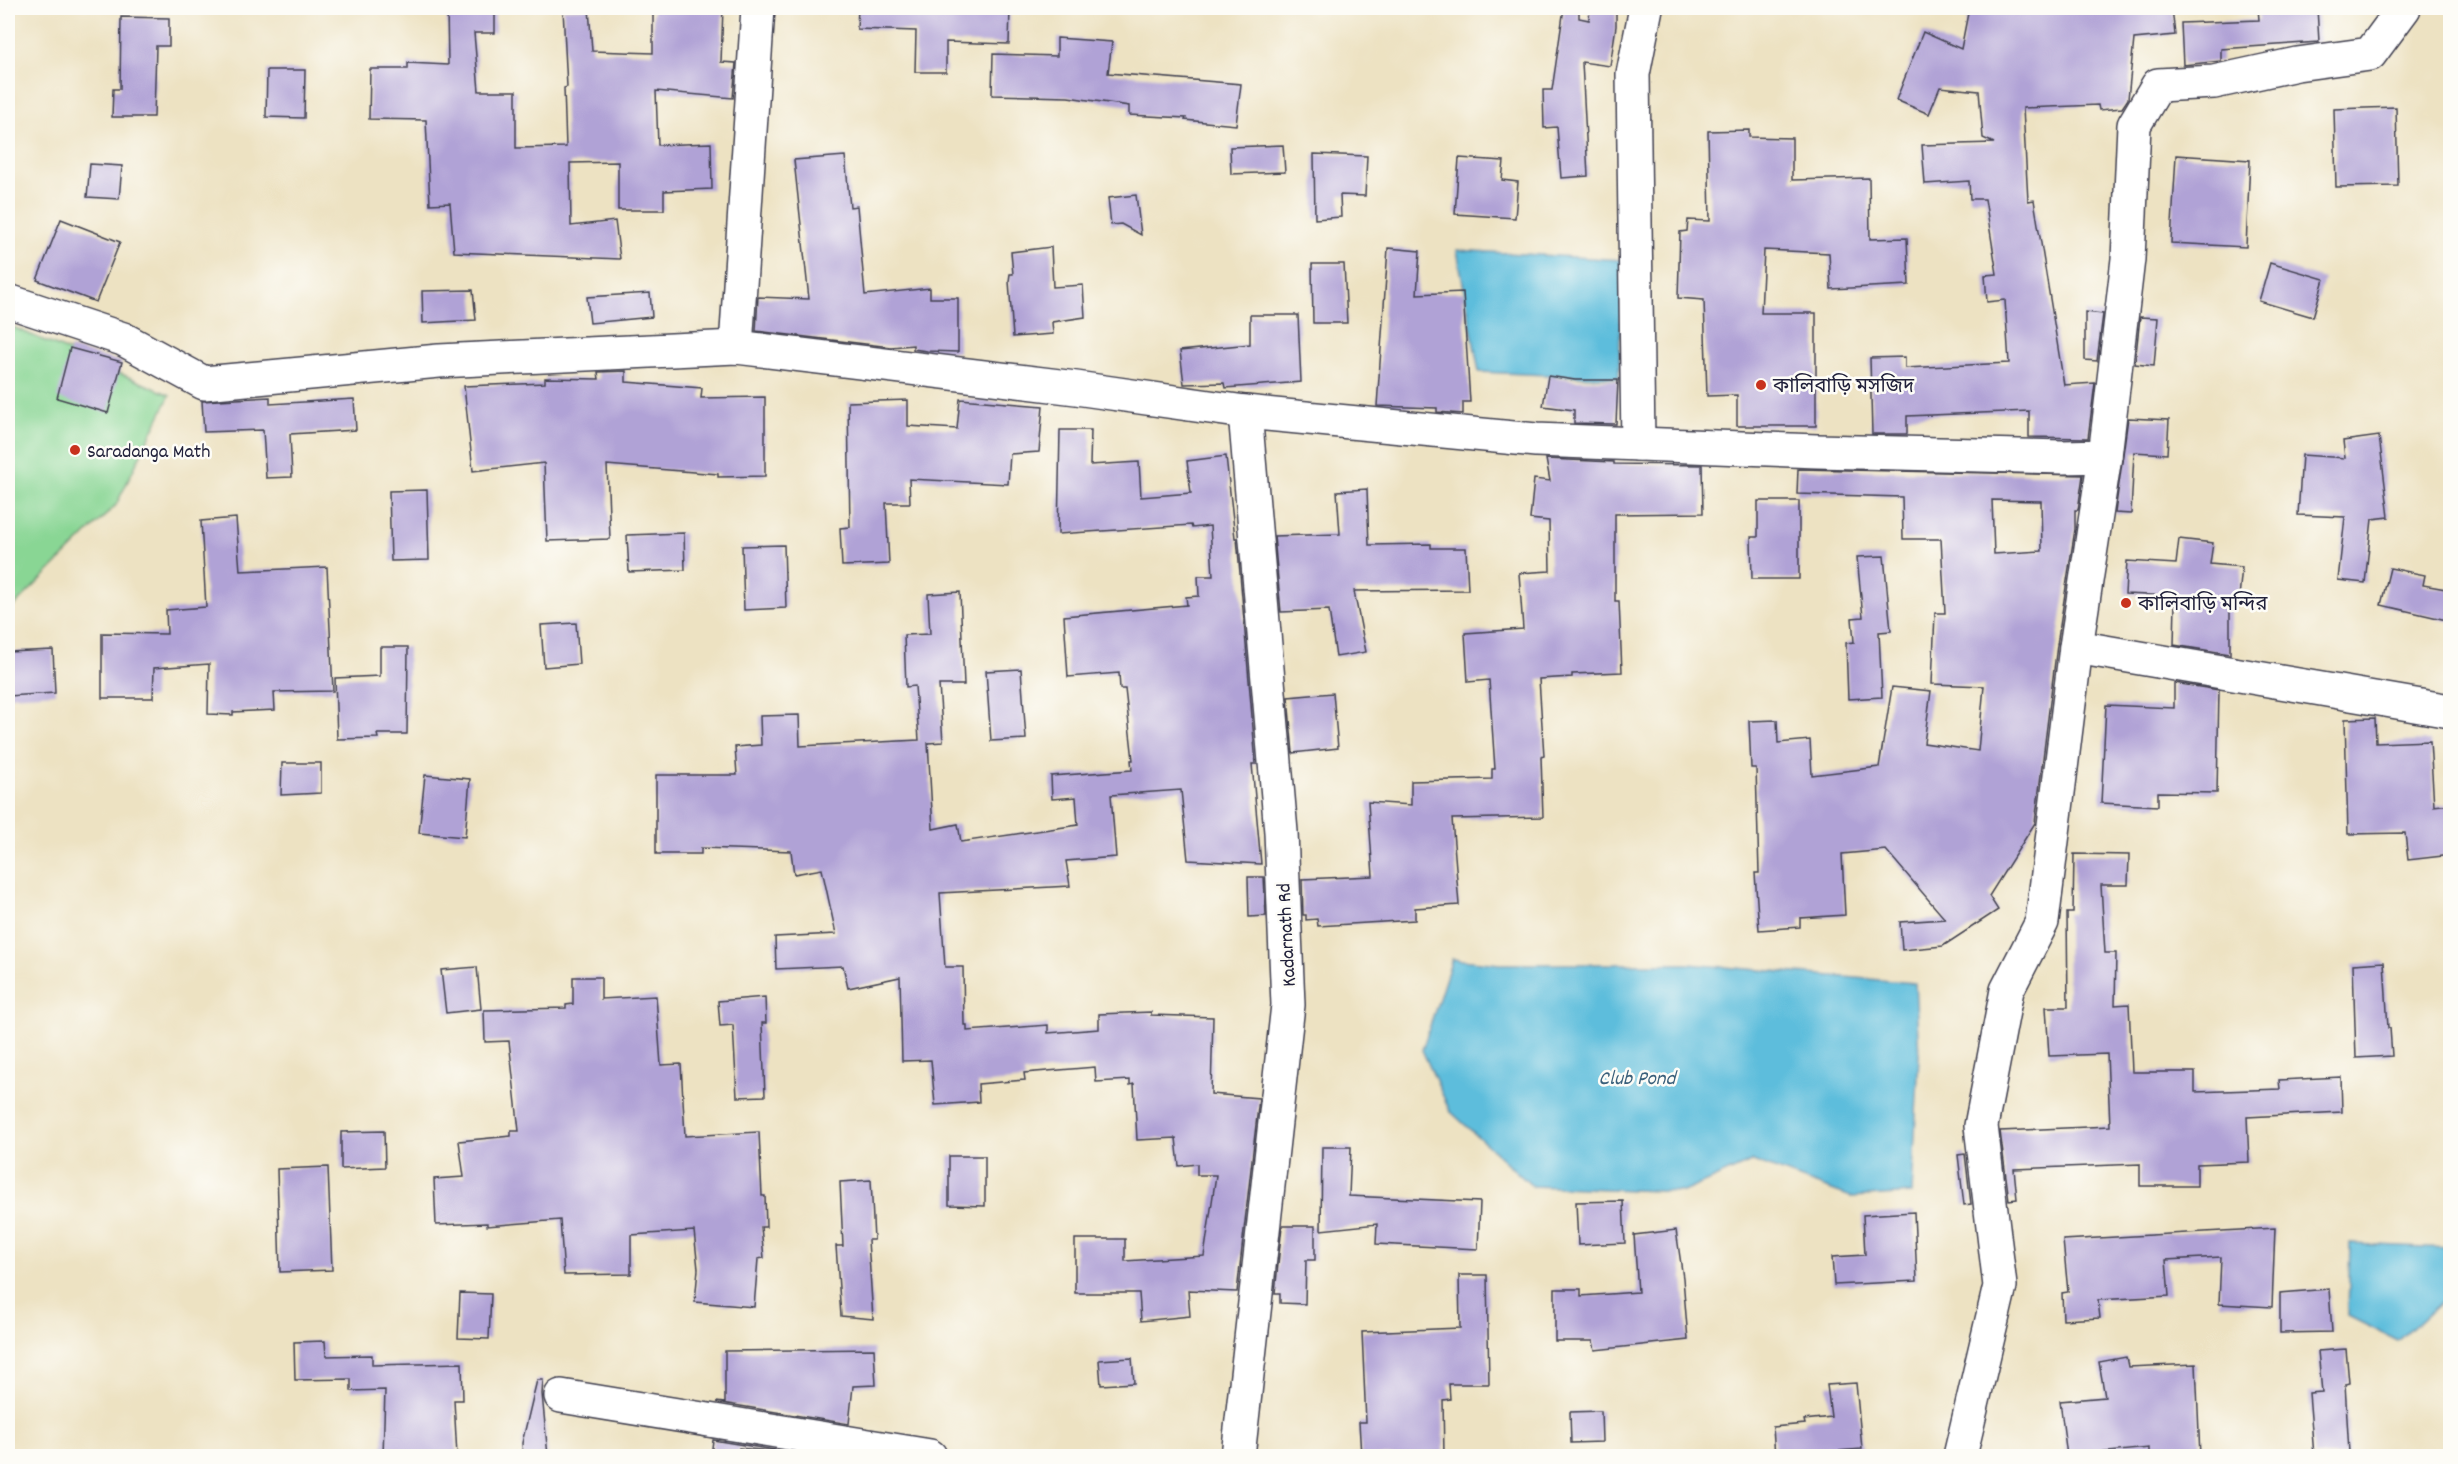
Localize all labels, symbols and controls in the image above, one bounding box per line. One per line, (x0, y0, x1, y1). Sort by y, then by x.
place label: কালিবাড়ি মসজিদ (1772, 373, 1915, 402)
marker: কালিবাড়ি মসজিদ (1754, 378, 1768, 392)
place label: Saradanga Math (87, 439, 210, 467)
marker: Saradanga Math (68, 443, 82, 457)
place label: কালিবাড়ি মন্দির (2137, 591, 2268, 620)
marker: কালিবাড়ি মন্দির (2119, 596, 2133, 610)
street label: Kadarnath Rd (1271, 882, 1305, 987)
water label: Club Pond (1599, 1065, 1679, 1095)

